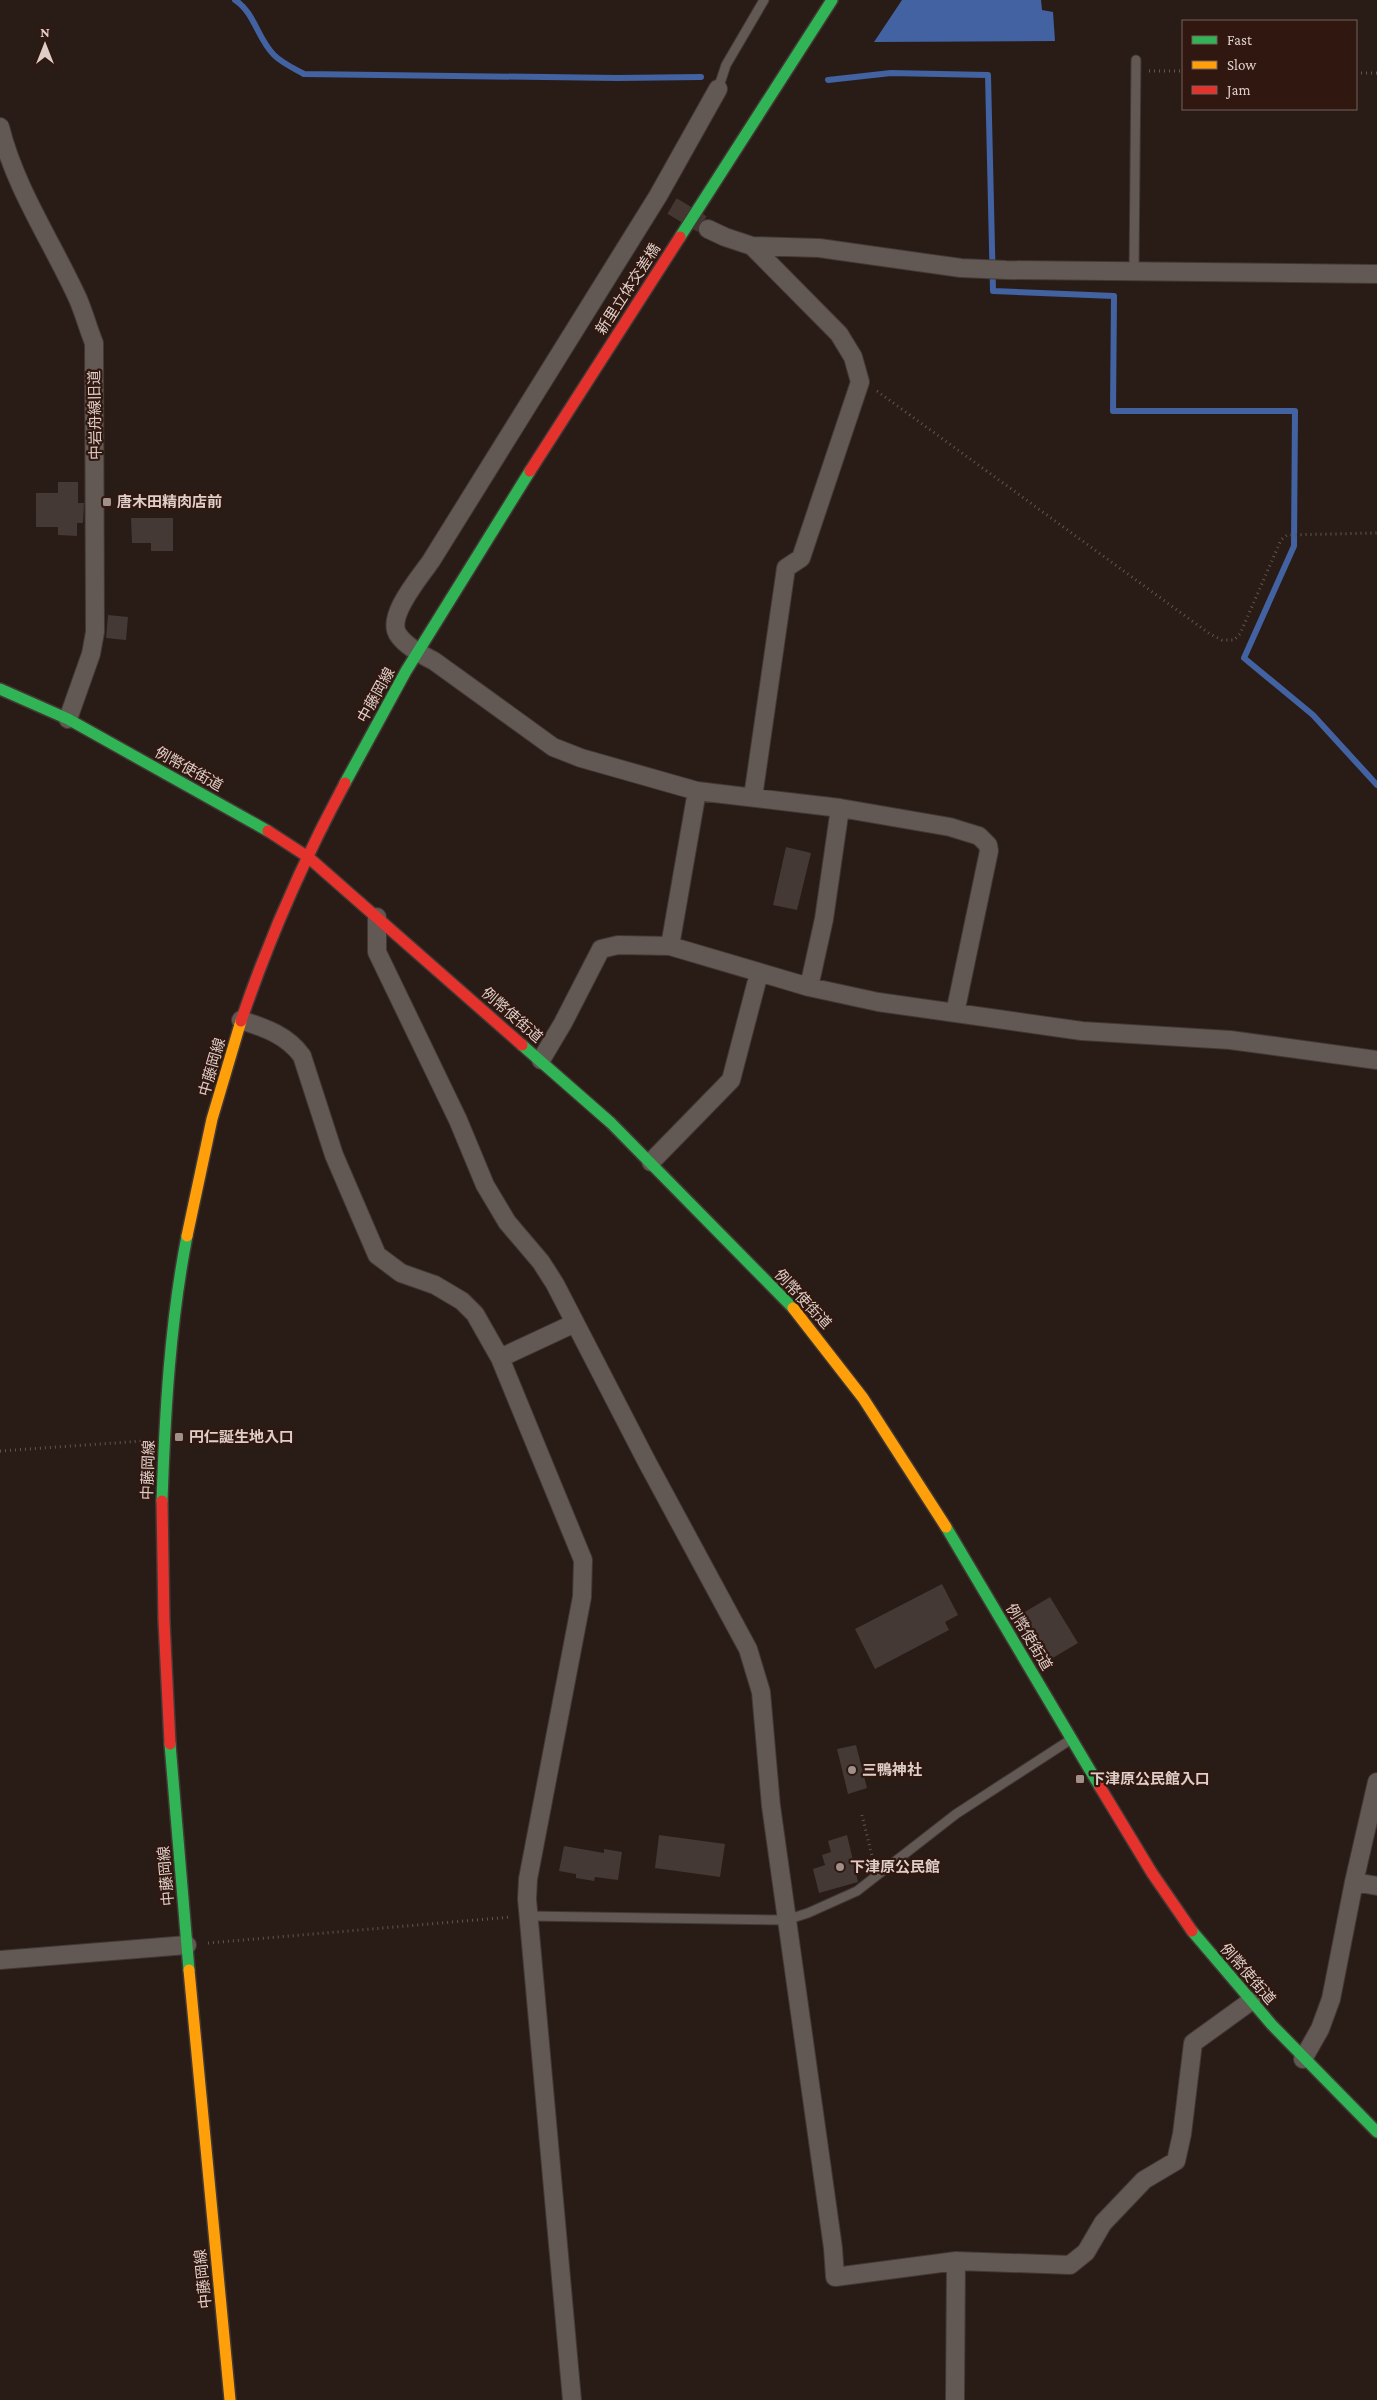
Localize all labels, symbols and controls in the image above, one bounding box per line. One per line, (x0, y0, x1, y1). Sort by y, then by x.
north arrow (20, 20, 70, 70)
legend (1182, 20, 1357, 110)
text: N (40, 24, 50, 40)
text: Fast (1227, 32, 1253, 48)
text: Slow (1227, 57, 1257, 73)
text: Jam (1225, 82, 1250, 99)
street label: 新里立体交差橋 (593, 241, 663, 337)
street label: 中岩舟線旧道 (86, 370, 104, 460)
place label: 唐木田精肉店前 (117, 493, 222, 510)
marker: 唐木田精肉店前 (101, 496, 113, 508)
street label: 中藤岡線 (354, 665, 398, 725)
street label: 例幣使街道 (152, 743, 226, 794)
street label: 例幣使街道 (478, 984, 546, 1046)
street label: 中藤岡線 (196, 1036, 228, 1098)
street label: 例幣使街道 (772, 1265, 835, 1332)
place label: 円仁誕生地入口 (189, 1429, 294, 1445)
marker: 円仁誕生地入口 (173, 1431, 185, 1443)
street label: 中藤岡線 (139, 1440, 157, 1500)
street label: 例幣使街道 (1003, 1600, 1056, 1673)
place label: 三鴨神社 (862, 1761, 922, 1778)
marker: 三鴨神社 (846, 1764, 858, 1776)
place label: 下津原公民館入口 (1090, 1771, 1210, 1787)
marker: 下津原公民館入口 (1074, 1773, 1086, 1785)
street label: 中藤岡線 (155, 1845, 177, 1907)
place label: 下津原公民館 (850, 1859, 940, 1875)
marker: 下津原公民館 (834, 1861, 846, 1873)
street label: 例幣使街道 (1217, 1940, 1279, 2008)
street label: 中藤岡線 (192, 2248, 214, 2310)

